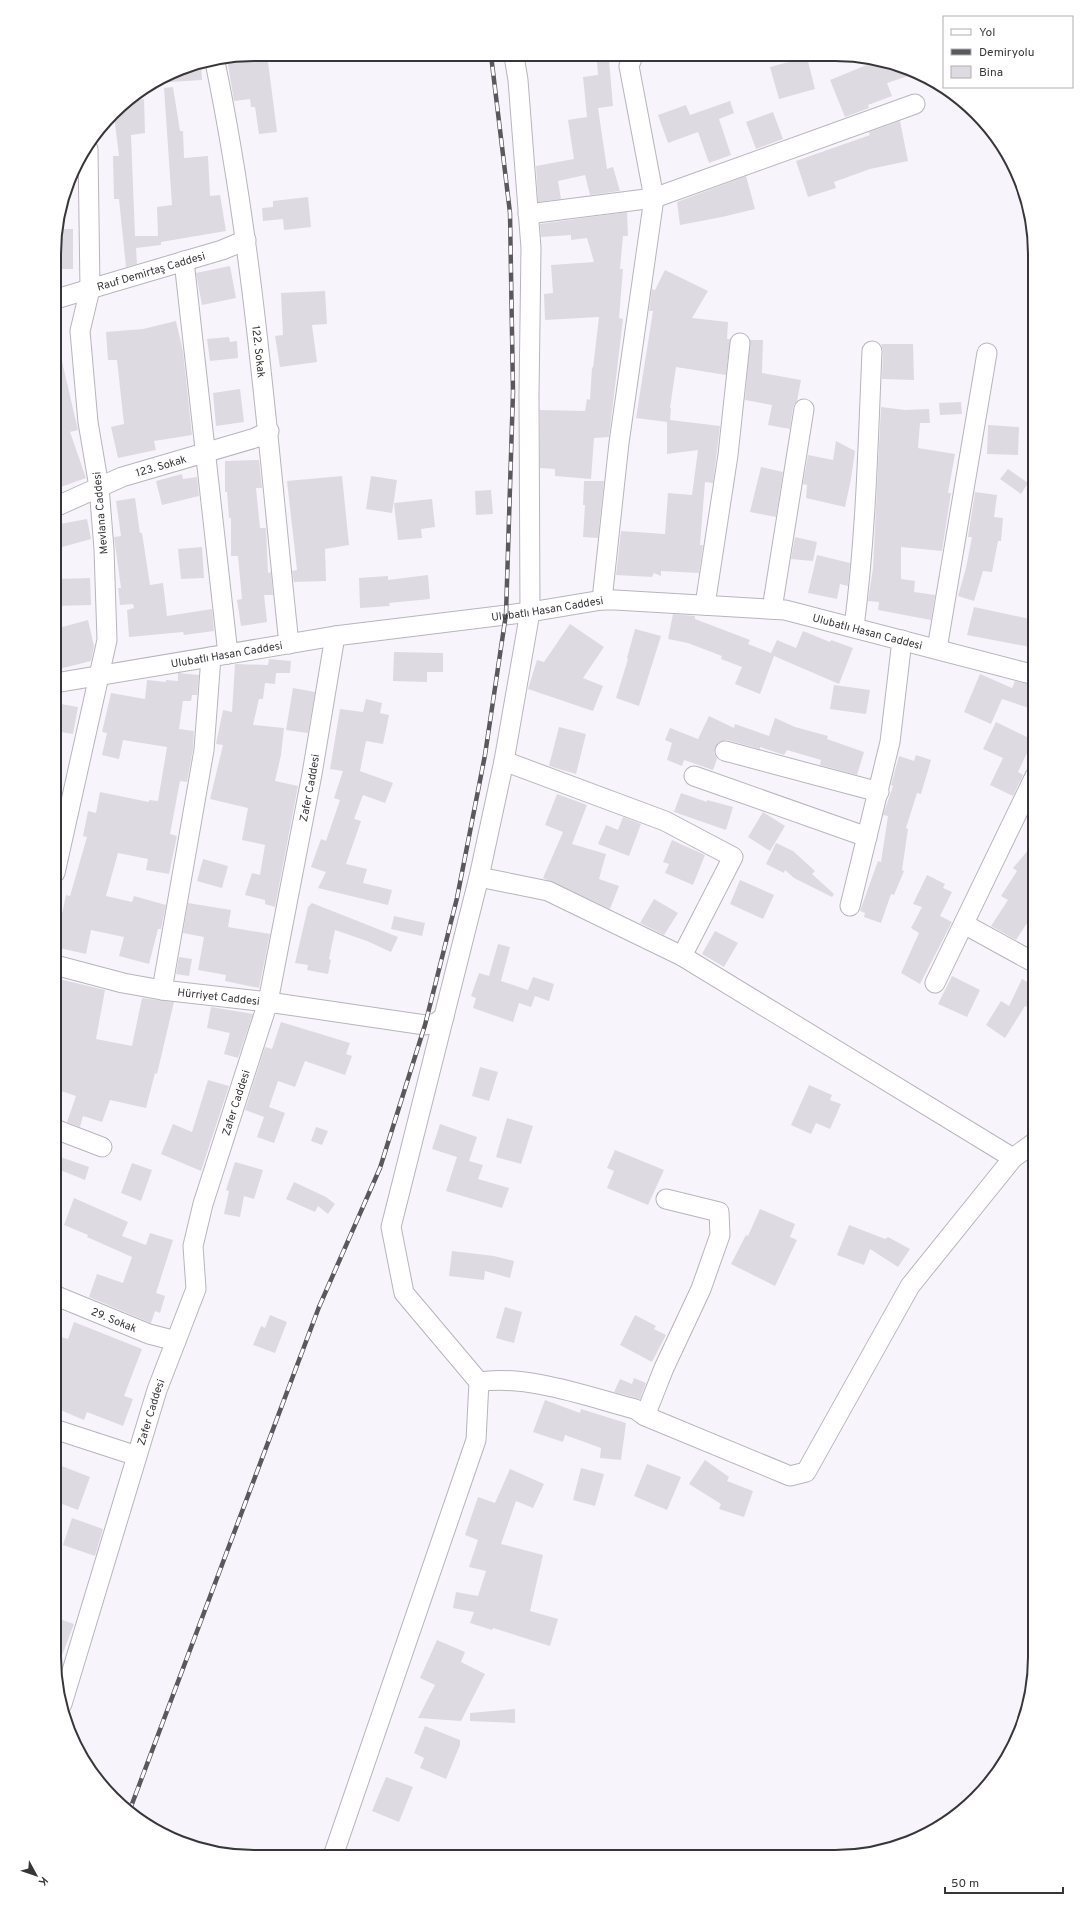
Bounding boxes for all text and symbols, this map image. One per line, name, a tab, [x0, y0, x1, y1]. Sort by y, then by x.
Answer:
legend	[943, 16, 1073, 88]
text: Yol	[979, 25, 995, 41]
text: Demiryolu	[979, 45, 1035, 61]
text: Bina	[979, 65, 1003, 81]
street label: Rauf Demirtaş Caddesi	[95, 249, 207, 295]
street label: 122. Sokak	[248, 325, 268, 379]
street label: 123. Sokak	[134, 452, 188, 481]
street label: Mevlana Caddesi	[90, 471, 112, 555]
street label: Ulubatlı Hasan Caddesi	[491, 594, 604, 625]
street label: Ulubatlı Hasan Caddesi	[811, 611, 924, 653]
street label: Ulubatlı Hasan Caddesi	[170, 639, 284, 671]
street label: Zafer Caddesi	[297, 753, 323, 823]
street label: Hürriyet Caddesi	[177, 986, 260, 1009]
street label: Zafer Caddesi	[219, 1068, 254, 1138]
street label: 29. Sokak	[89, 1305, 139, 1336]
street label: Zafer Caddesi	[135, 1377, 168, 1447]
north arrow	[16, 1855, 56, 1895]
scale bar	[945, 1869, 1063, 1895]
text: K	[35, 1873, 51, 1888]
text: 50 m	[951, 1876, 979, 1892]

